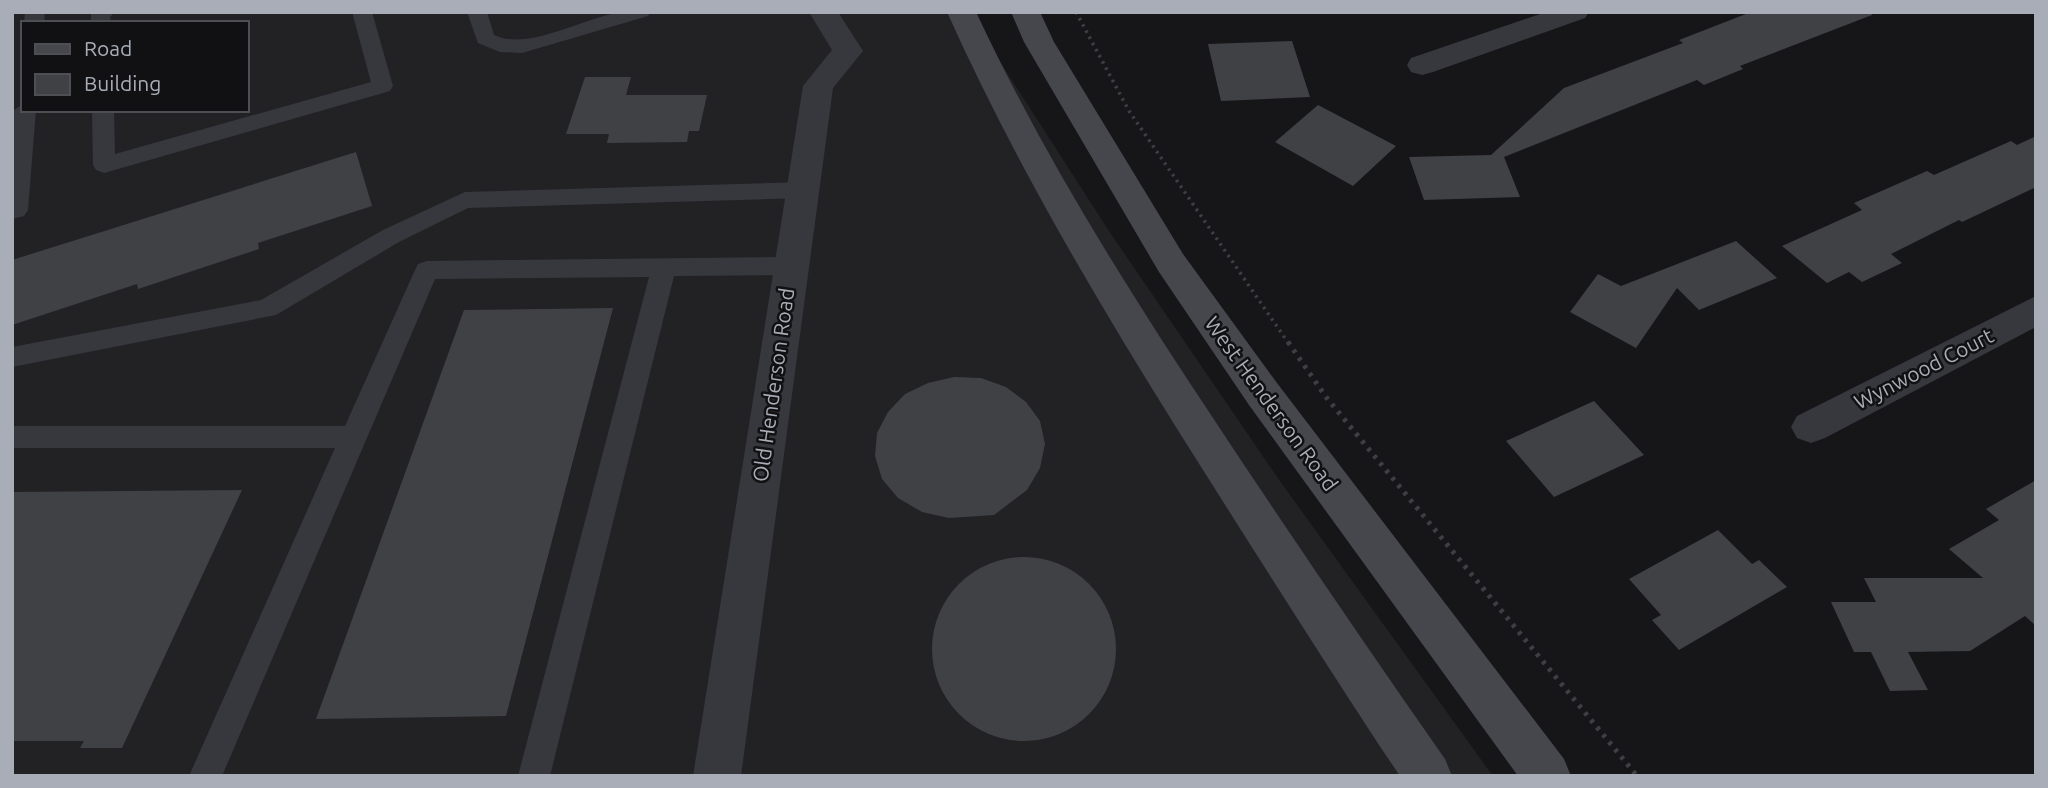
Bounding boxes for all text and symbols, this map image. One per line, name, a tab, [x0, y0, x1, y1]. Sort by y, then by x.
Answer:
legend	[21, 21, 248, 112]
text: Road	[84, 36, 132, 60]
text: Building	[84, 71, 161, 95]
street label: Old Henderson Road	[748, 286, 799, 483]
street label: West Henderson Road	[1201, 312, 1343, 495]
street label: Wynwood Court	[1850, 323, 1997, 413]

